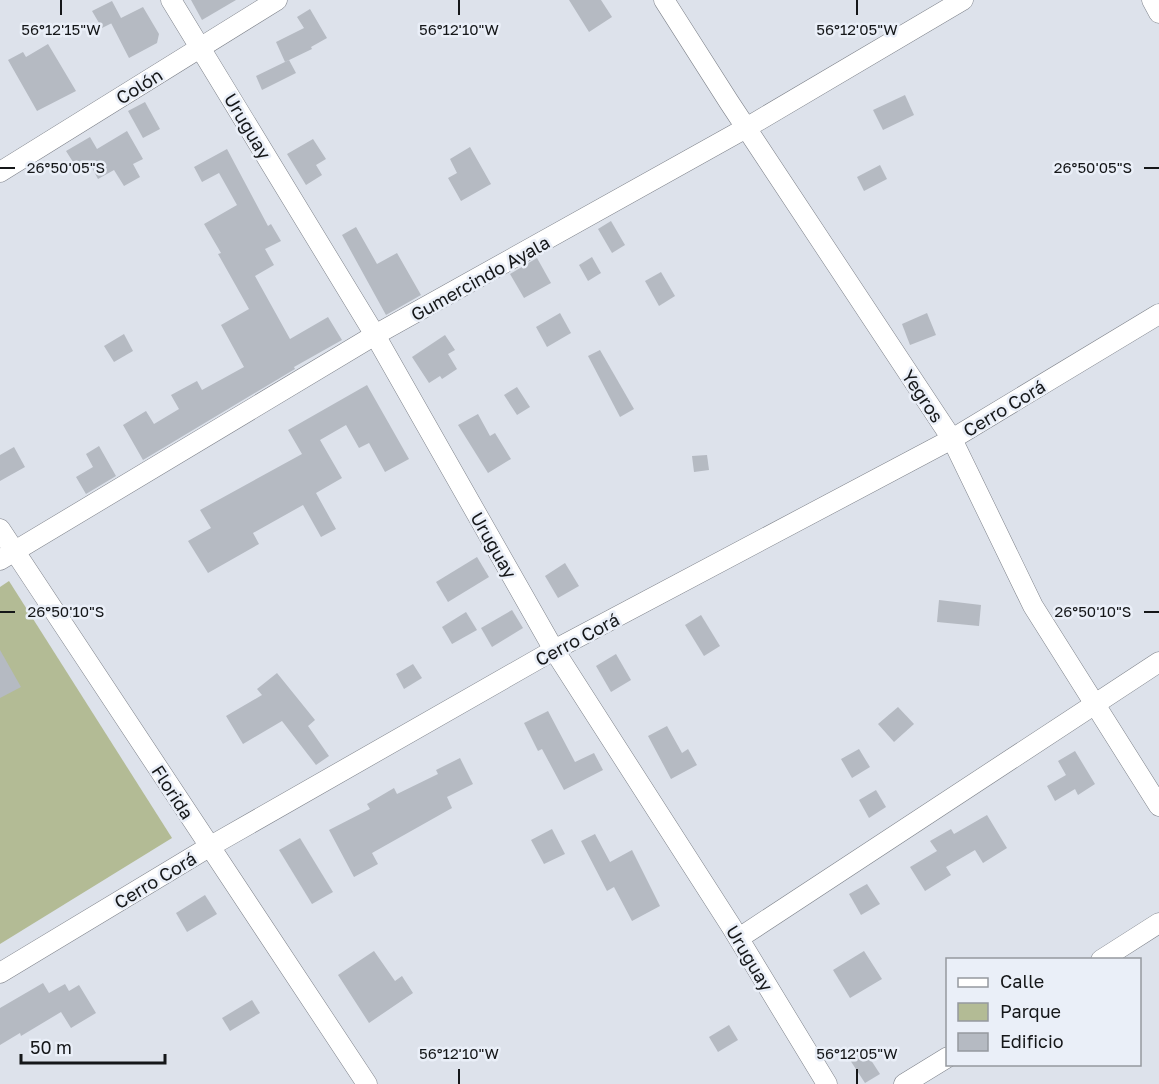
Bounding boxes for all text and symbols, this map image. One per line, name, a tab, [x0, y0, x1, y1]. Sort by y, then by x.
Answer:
text: 56°12'15"W	[21, 20, 101, 38]
text: 56°12'10"W	[419, 20, 499, 38]
text: 56°12'05"W	[816, 20, 898, 38]
street label: Colón	[112, 63, 166, 109]
street label: Uruguay	[220, 89, 276, 163]
text: 26°50'05"S	[27, 158, 105, 176]
text: 26°50'05"S	[1054, 158, 1132, 176]
street label: Gumercindo Ayala	[407, 231, 553, 325]
street label: Yegros	[897, 365, 949, 427]
street label: Cerro Corá	[959, 375, 1049, 441]
street label: Uruguay	[466, 508, 522, 582]
text: 26°50'10"S	[28, 602, 104, 620]
text: 26°50'10"S	[1055, 602, 1131, 620]
street label: Cerro Corá	[531, 608, 623, 670]
street label: Florida	[147, 761, 199, 823]
street label: Cerro Corá	[110, 847, 200, 913]
street label: Uruguay	[722, 921, 778, 995]
legend	[946, 958, 1141, 1066]
text: Calle	[1000, 970, 1044, 992]
text: Parque	[1000, 1000, 1061, 1022]
scale bar	[21, 1027, 165, 1065]
text: Edificio	[1000, 1030, 1064, 1052]
text: 50 m	[30, 1036, 72, 1058]
text: 56°12'10"W	[419, 1044, 499, 1062]
text: 56°12'05"W	[816, 1044, 898, 1062]

